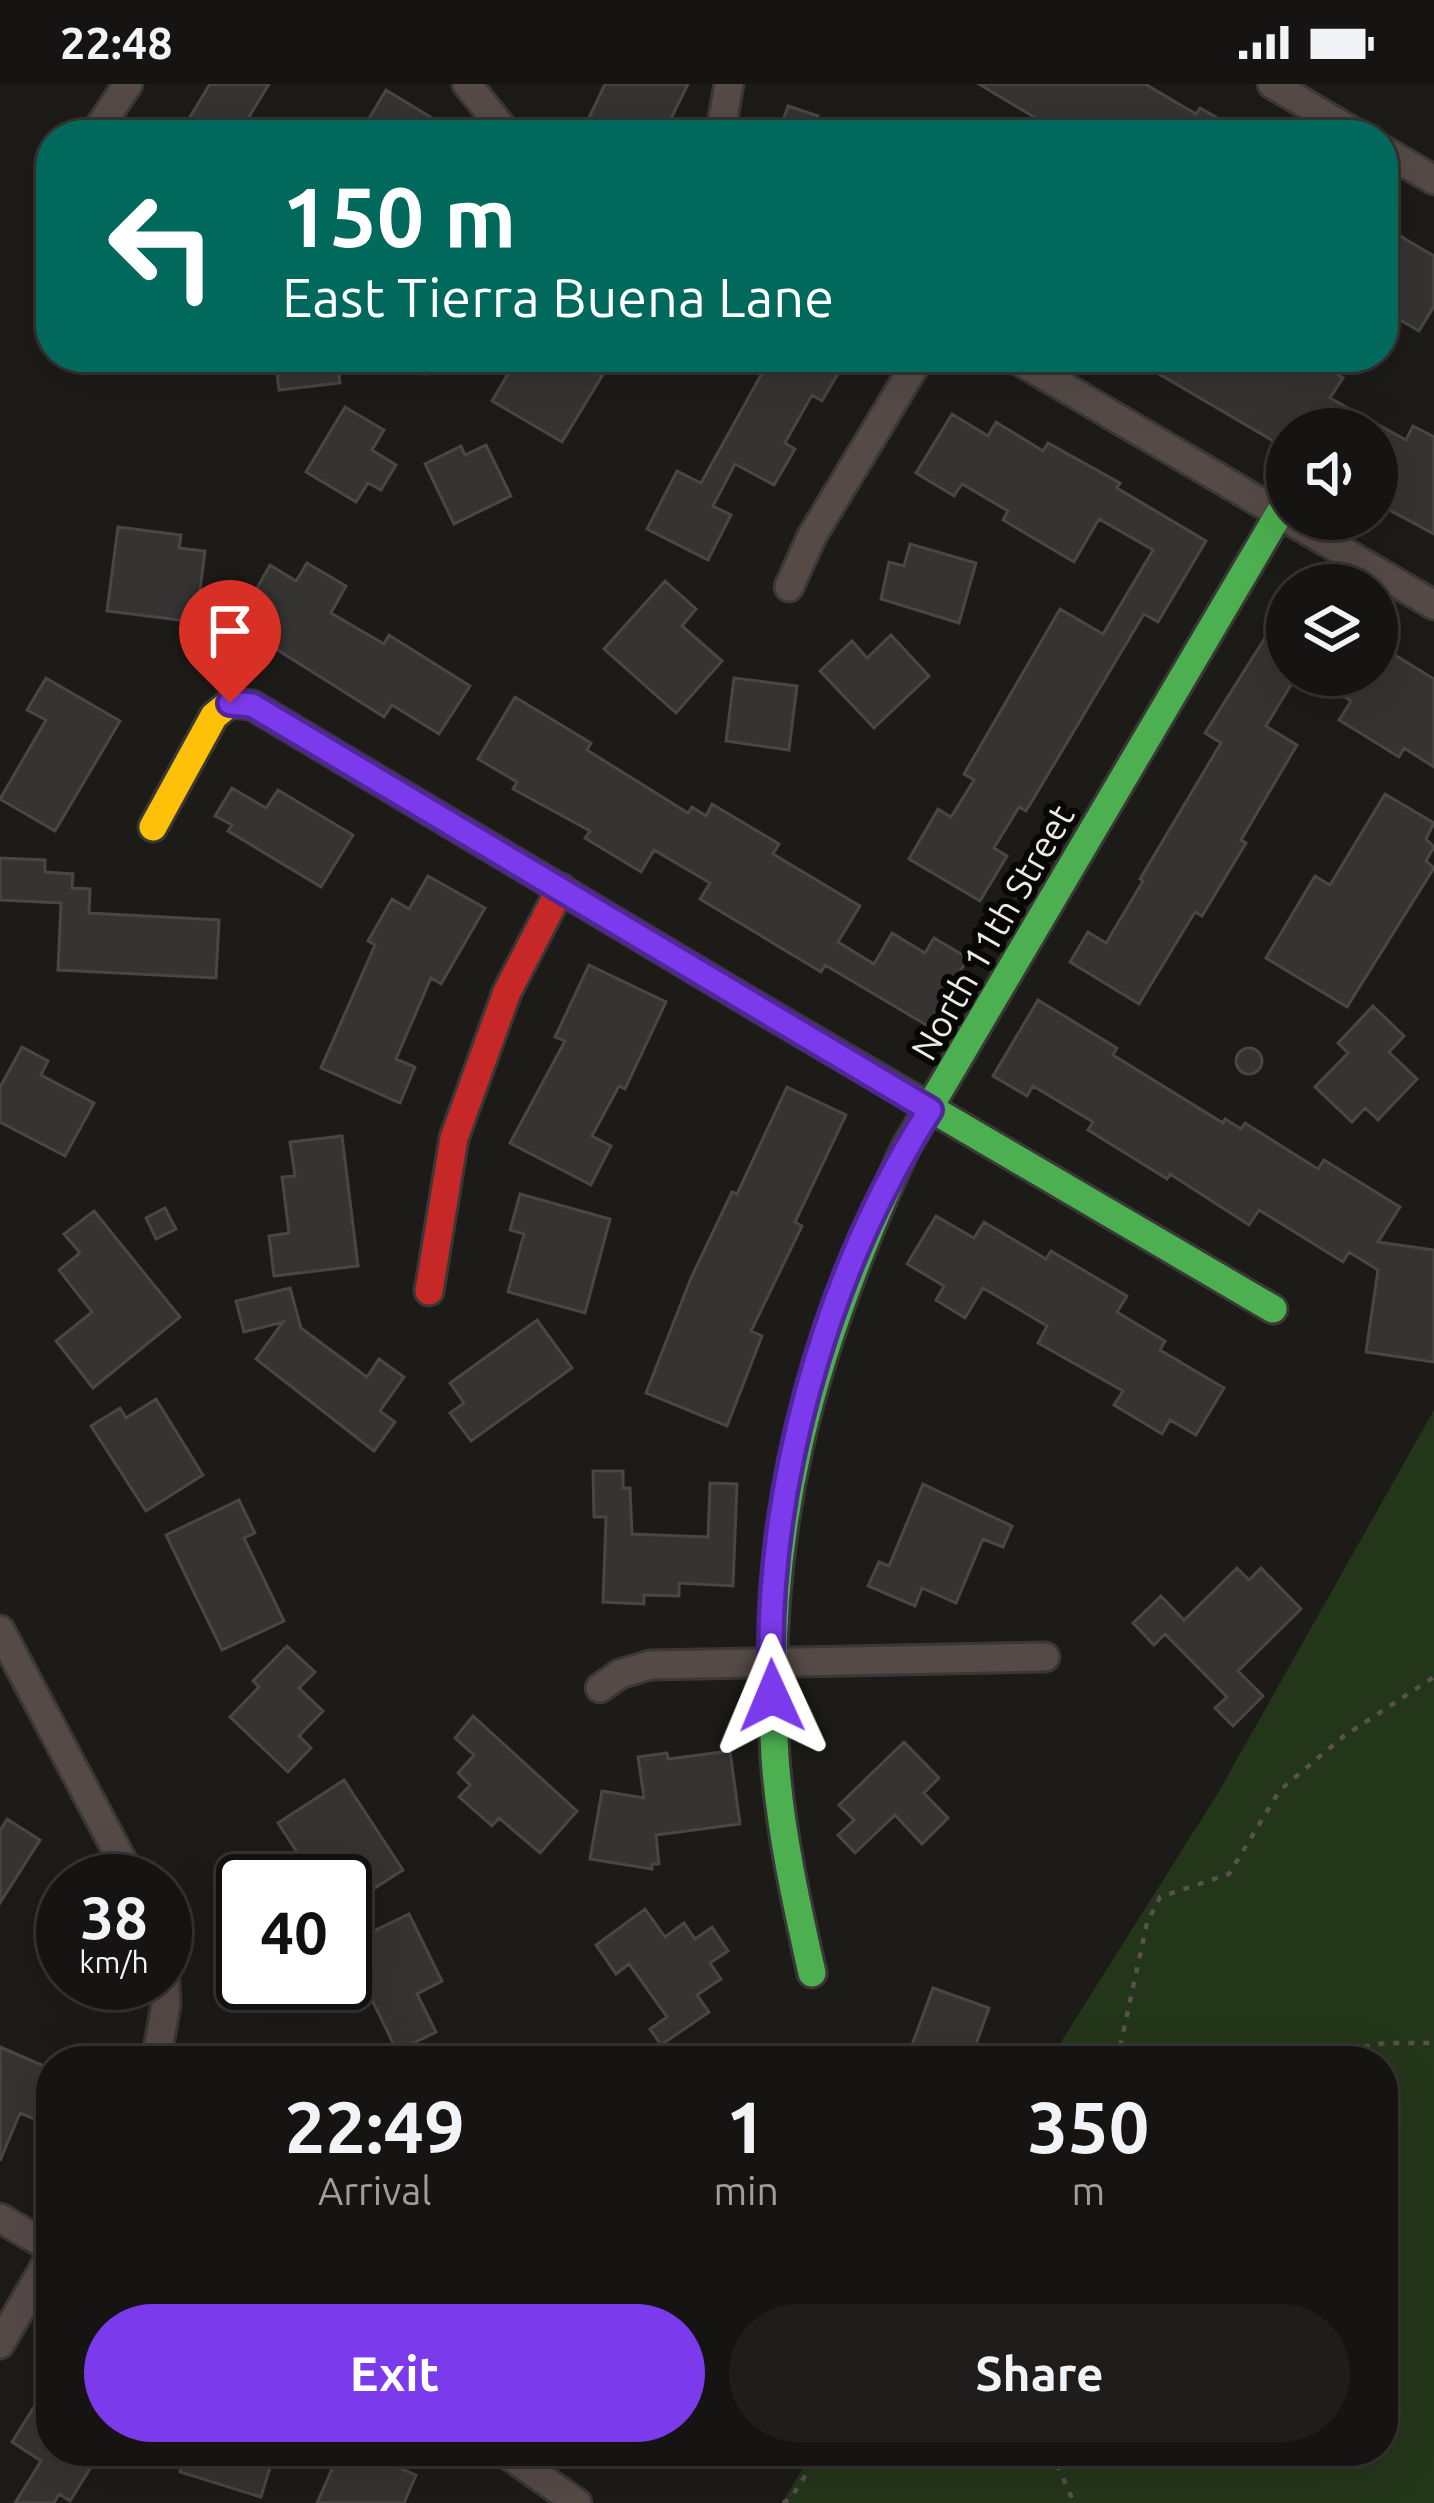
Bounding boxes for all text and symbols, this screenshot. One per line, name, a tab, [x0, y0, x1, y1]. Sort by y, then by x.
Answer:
text: 22:48	[60, 17, 173, 68]
icon: left	[84, 168, 240, 324]
text: 150 m	[282, 169, 516, 263]
text: East Tierra Buena Lane	[282, 267, 834, 327]
map controls	[1266, 408, 1398, 696]
button: sound	[1266, 408, 1398, 540]
button: layers	[1266, 564, 1398, 696]
pin	[179, 580, 281, 703]
icon: arrive	[197, 598, 263, 664]
street label: North 11th Street	[902, 797, 1082, 1067]
position arrow	[709, 1633, 835, 1759]
speed limit sign: 40	[216, 1854, 372, 2010]
text: 38	[80, 1883, 148, 1950]
text: km/h	[79, 1945, 149, 1979]
text: 22:49	[285, 2086, 465, 2167]
text: 1	[726, 2086, 766, 2167]
text: 350	[1027, 2086, 1149, 2167]
text: Arrival	[318, 2169, 432, 2212]
text: min	[713, 2169, 779, 2212]
text: m	[1072, 2169, 1105, 2212]
button: Exit	[84, 2304, 705, 2442]
button: Share	[729, 2304, 1350, 2442]

